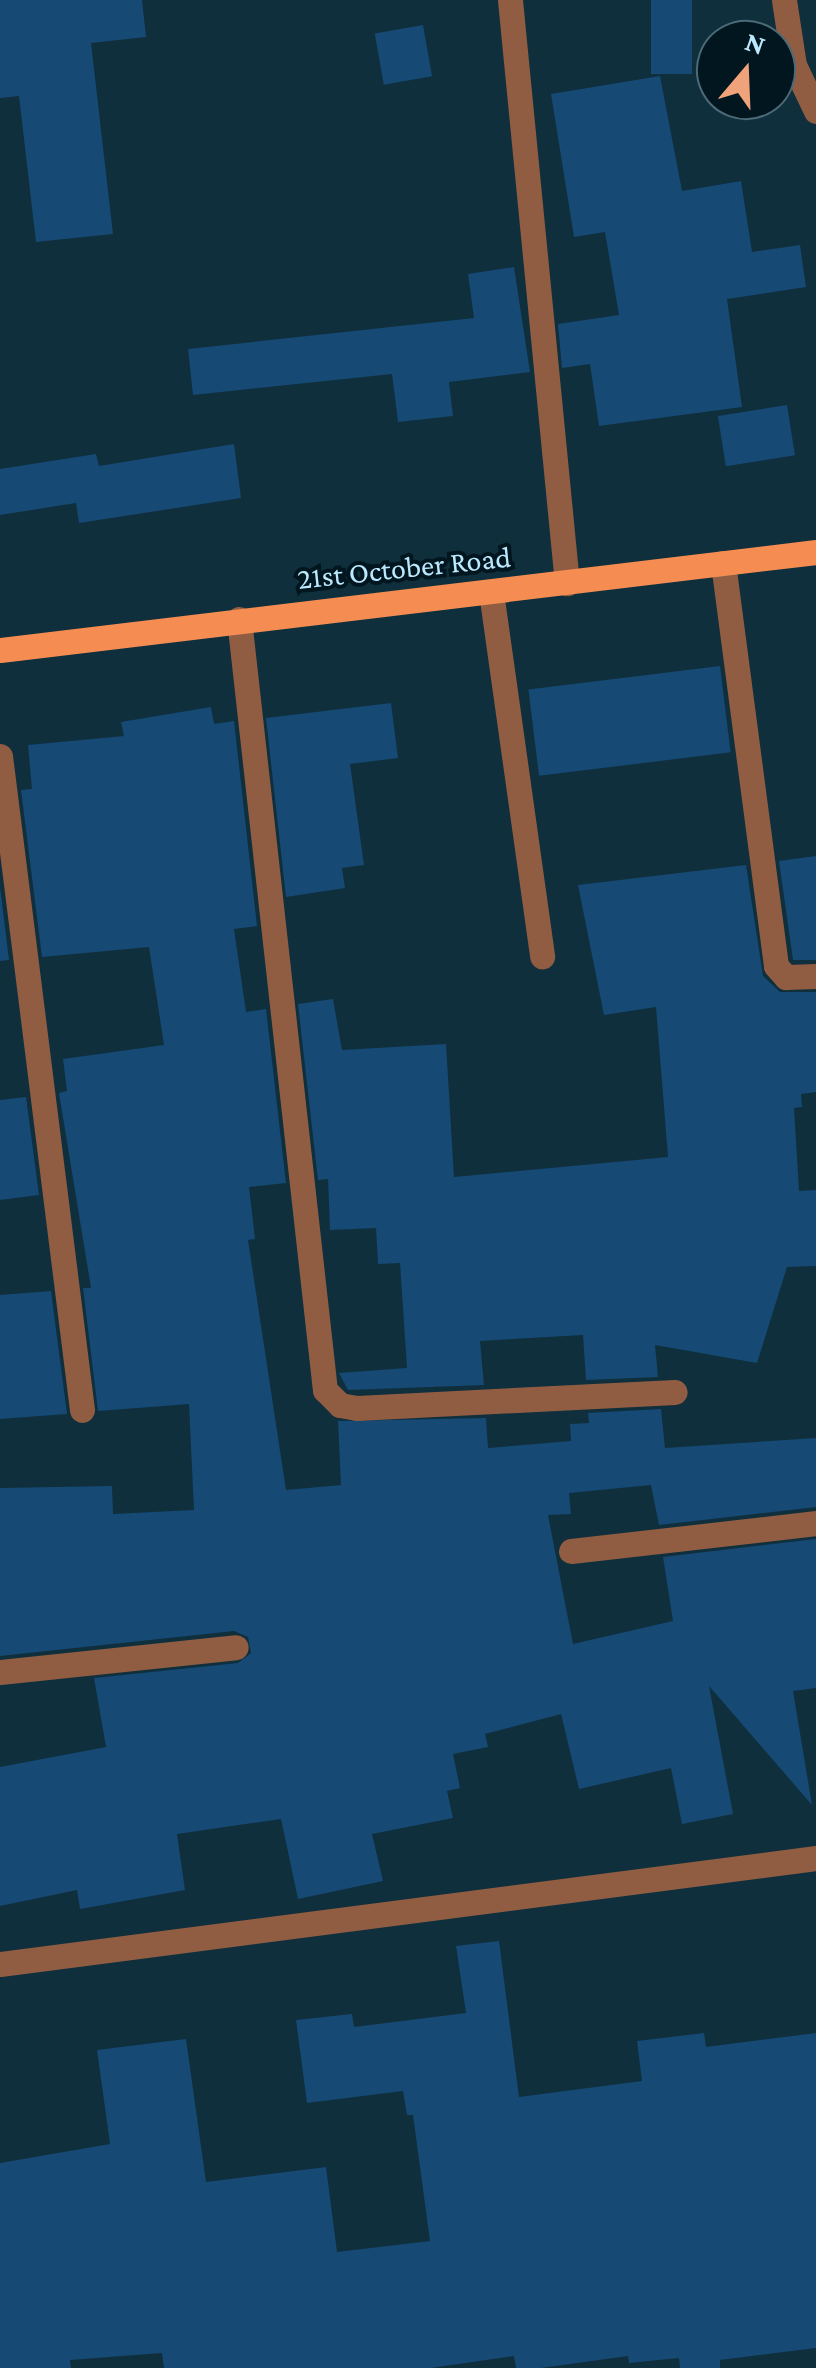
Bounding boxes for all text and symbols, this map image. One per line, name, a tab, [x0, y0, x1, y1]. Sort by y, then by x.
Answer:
north arrow	[696, 20, 796, 120]
text: N	[741, 25, 769, 61]
street label: 21st October Road	[295, 539, 513, 597]

